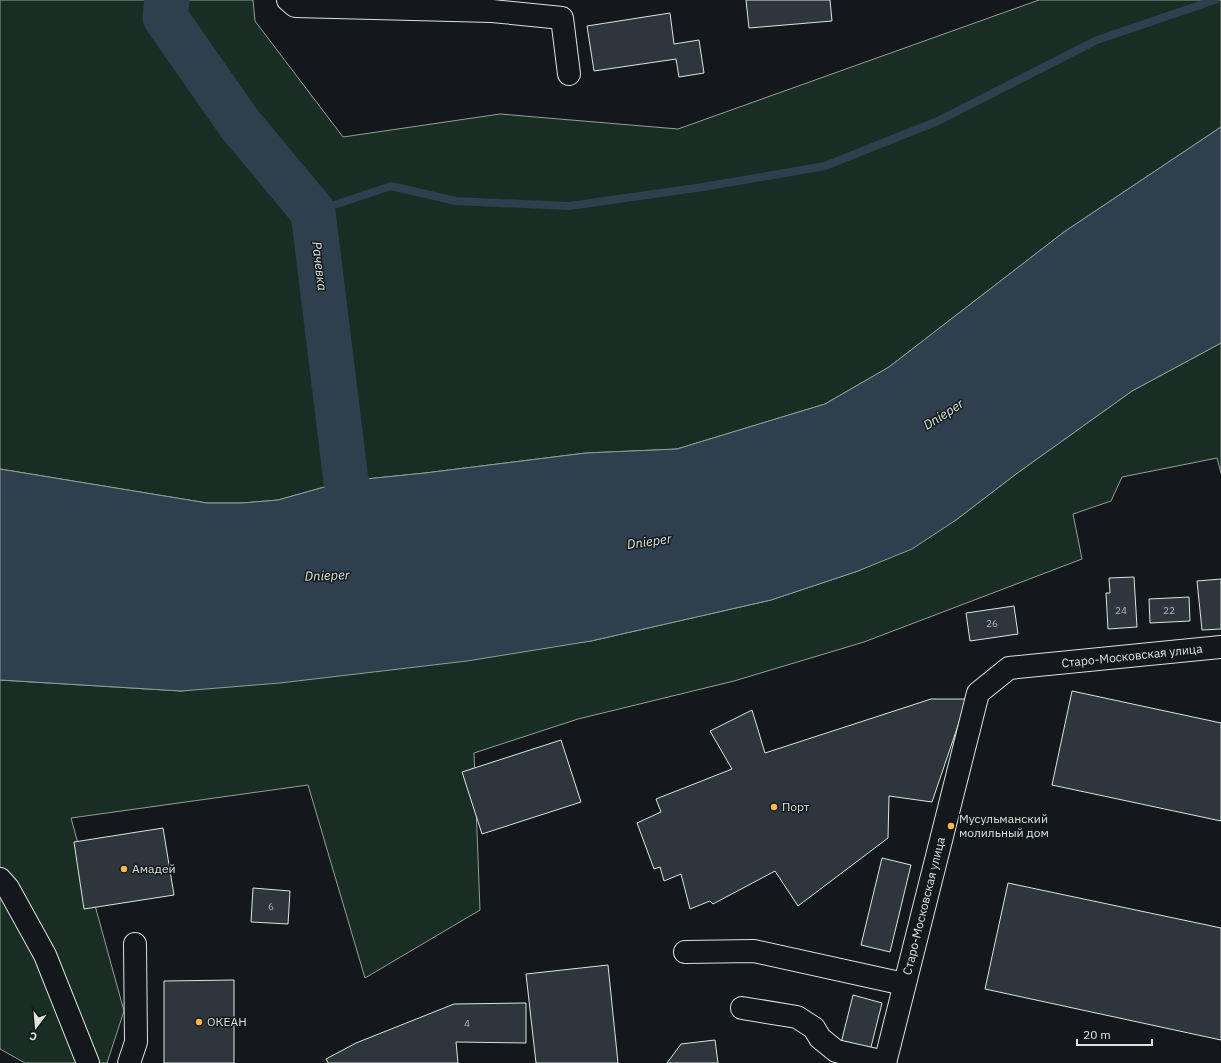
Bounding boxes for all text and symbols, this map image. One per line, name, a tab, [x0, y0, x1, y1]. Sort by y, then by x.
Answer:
water label: Рачевка	[308, 240, 331, 292]
water label: Dnieper	[920, 394, 968, 434]
water label: Dnieper	[626, 530, 674, 553]
water label: Dnieper	[304, 566, 351, 585]
house number: 24	[1115, 604, 1127, 617]
house number: 22	[1163, 604, 1175, 617]
house number: 26	[986, 617, 998, 630]
street label: Старо-Московская улица	[1061, 641, 1204, 670]
place label: Порт	[782, 799, 810, 814]
marker: Порт	[769, 802, 779, 812]
place label: Мусульманский молильный дом	[959, 811, 1049, 840]
marker: Мусульманский молильный дом	[946, 821, 956, 831]
street label: Старо-Московская улица	[899, 835, 948, 976]
place label: Амадей	[132, 861, 176, 876]
marker: Амадей	[119, 864, 129, 874]
house number: 6	[268, 900, 274, 913]
north arrow	[16, 1007, 56, 1047]
place label: ОКЕАН	[207, 1014, 247, 1029]
marker: ОКЕАН	[194, 1017, 204, 1027]
house number: 4	[464, 1017, 470, 1030]
scale bar	[1077, 1021, 1152, 1047]
text: 20 m	[1083, 1027, 1111, 1042]
text: С	[28, 1029, 39, 1044]

